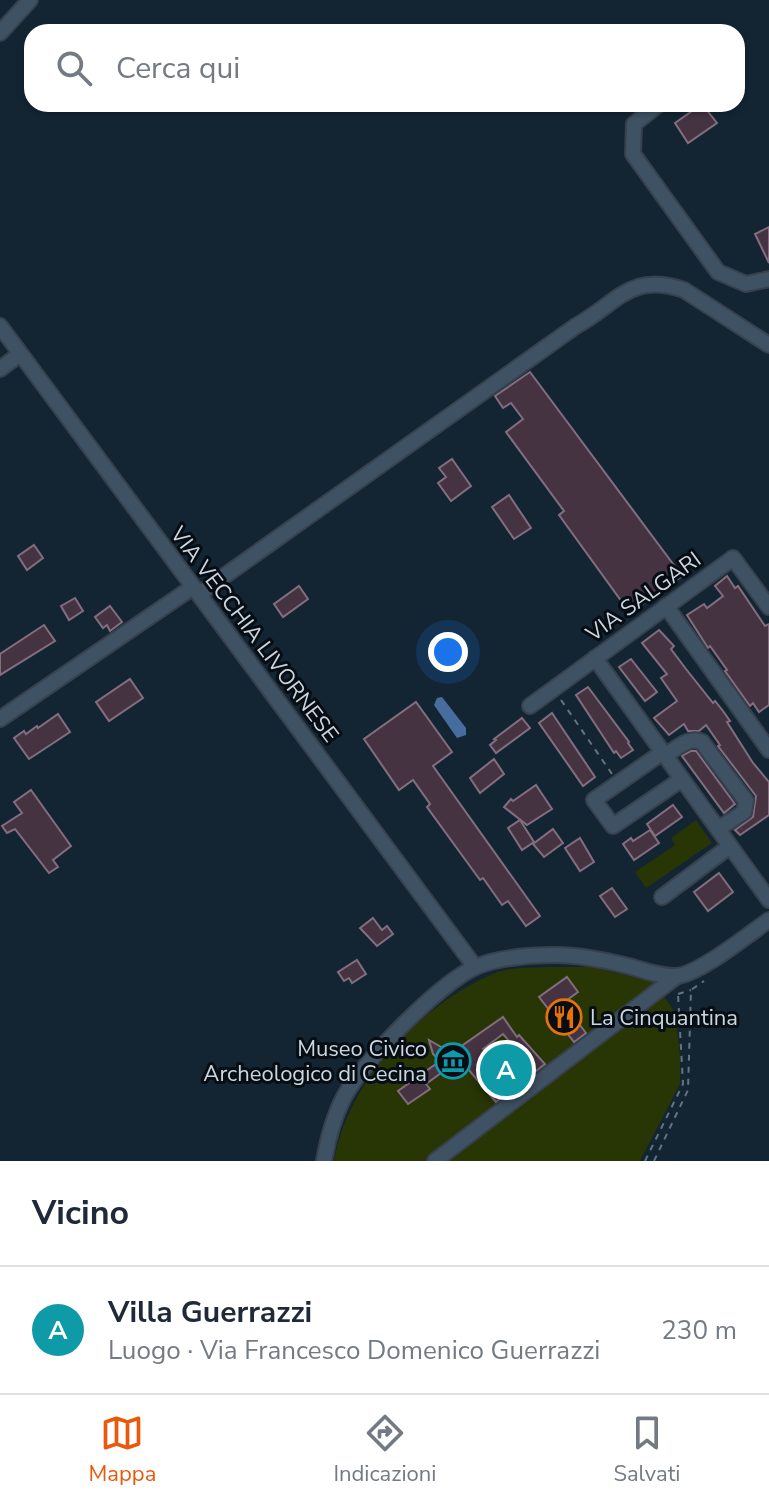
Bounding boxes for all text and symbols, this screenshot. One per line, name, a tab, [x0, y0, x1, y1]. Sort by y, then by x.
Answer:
search box	[24, 24, 745, 112]
icon: search	[52, 46, 96, 90]
text: Cerca qui	[116, 48, 240, 89]
street label: VIA VECCHIA LIVORNESE	[163, 520, 345, 749]
street label: VIA SALGARI	[579, 545, 707, 649]
your location	[428, 632, 468, 672]
restaurant icon: La Cinquantina	[545, 998, 583, 1036]
place label: La Cinquantina	[590, 1003, 738, 1033]
place label: Museo Civico Archeologico di Cecina	[203, 1034, 427, 1089]
pin: A	[480, 1040, 532, 1100]
museum icon: Museo Civico Archeologico di Cecina	[434, 1042, 472, 1080]
text: Vicino	[32, 1190, 129, 1236]
text: Villa Guerrazzi	[108, 1292, 312, 1333]
text: A	[48, 1313, 68, 1348]
text: 230 m	[661, 1313, 737, 1348]
text: Luogo · Via Francesco Domenico Guerrazzi	[108, 1333, 600, 1368]
tab: Mappa	[89, 1411, 156, 1489]
tab: Indicazioni	[333, 1411, 436, 1489]
tab: Salvati	[613, 1411, 680, 1489]

